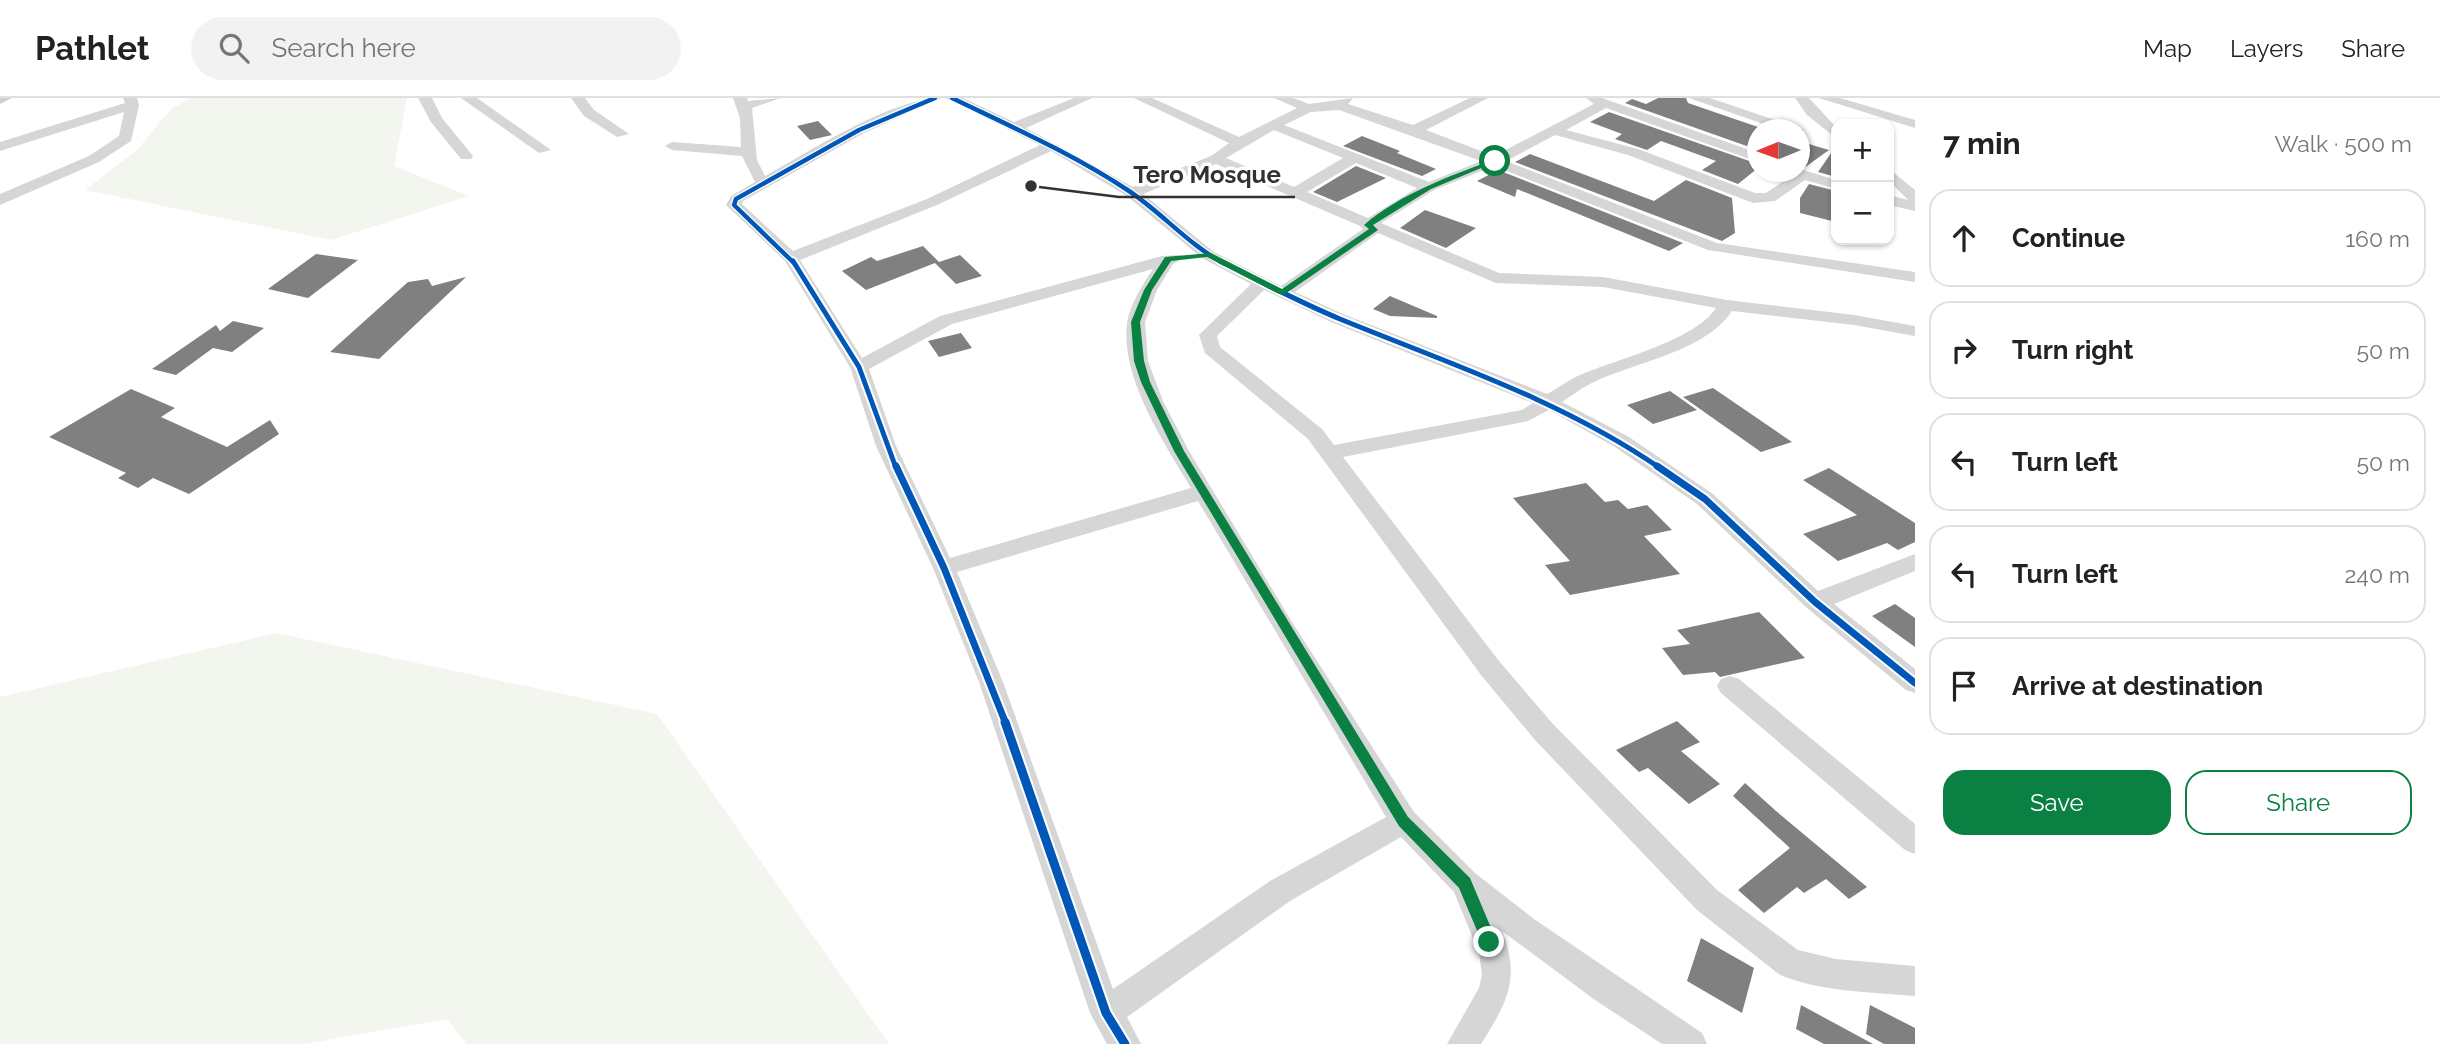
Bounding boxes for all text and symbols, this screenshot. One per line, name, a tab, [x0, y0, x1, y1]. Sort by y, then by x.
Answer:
search box	[191, 17, 681, 80]
text: Pathlet	[35, 29, 149, 68]
icon: search	[215, 29, 253, 67]
text: Search here	[271, 33, 416, 63]
text: Map	[2143, 34, 2192, 63]
text: Layers	[2230, 34, 2303, 63]
text: Share	[2341, 34, 2405, 63]
north arrow	[1747, 119, 1810, 182]
map controls	[1831, 119, 1894, 245]
button: +	[1831, 119, 1894, 182]
text: 7 min	[1943, 126, 2021, 161]
text: Walk · 500 m	[2274, 130, 2412, 157]
route start	[1479, 145, 1510, 176]
callout: Tero Mosque	[1119, 152, 1295, 197]
text: Tero Mosque	[1133, 160, 1281, 189]
button: −	[1831, 182, 1894, 245]
icon: ahead	[1945, 219, 1983, 257]
text: Continue	[2012, 223, 2125, 253]
text: 160 m	[2345, 225, 2410, 252]
icon: right	[1945, 331, 1983, 369]
text: Turn right	[2012, 335, 2133, 365]
text: 50 m	[2356, 337, 2410, 364]
icon: left	[1945, 443, 1983, 481]
text: Turn left	[2012, 447, 2118, 477]
text: 50 m	[2356, 449, 2410, 476]
icon: left	[1945, 555, 1983, 593]
text: Turn left	[2012, 559, 2118, 589]
text: 240 m	[2344, 561, 2410, 588]
icon: arrive	[1945, 667, 1983, 705]
text: Arrive at destination	[2012, 671, 2263, 701]
button: Save	[1943, 770, 2171, 835]
button: Share	[2185, 770, 2412, 835]
route end	[1473, 926, 1504, 957]

